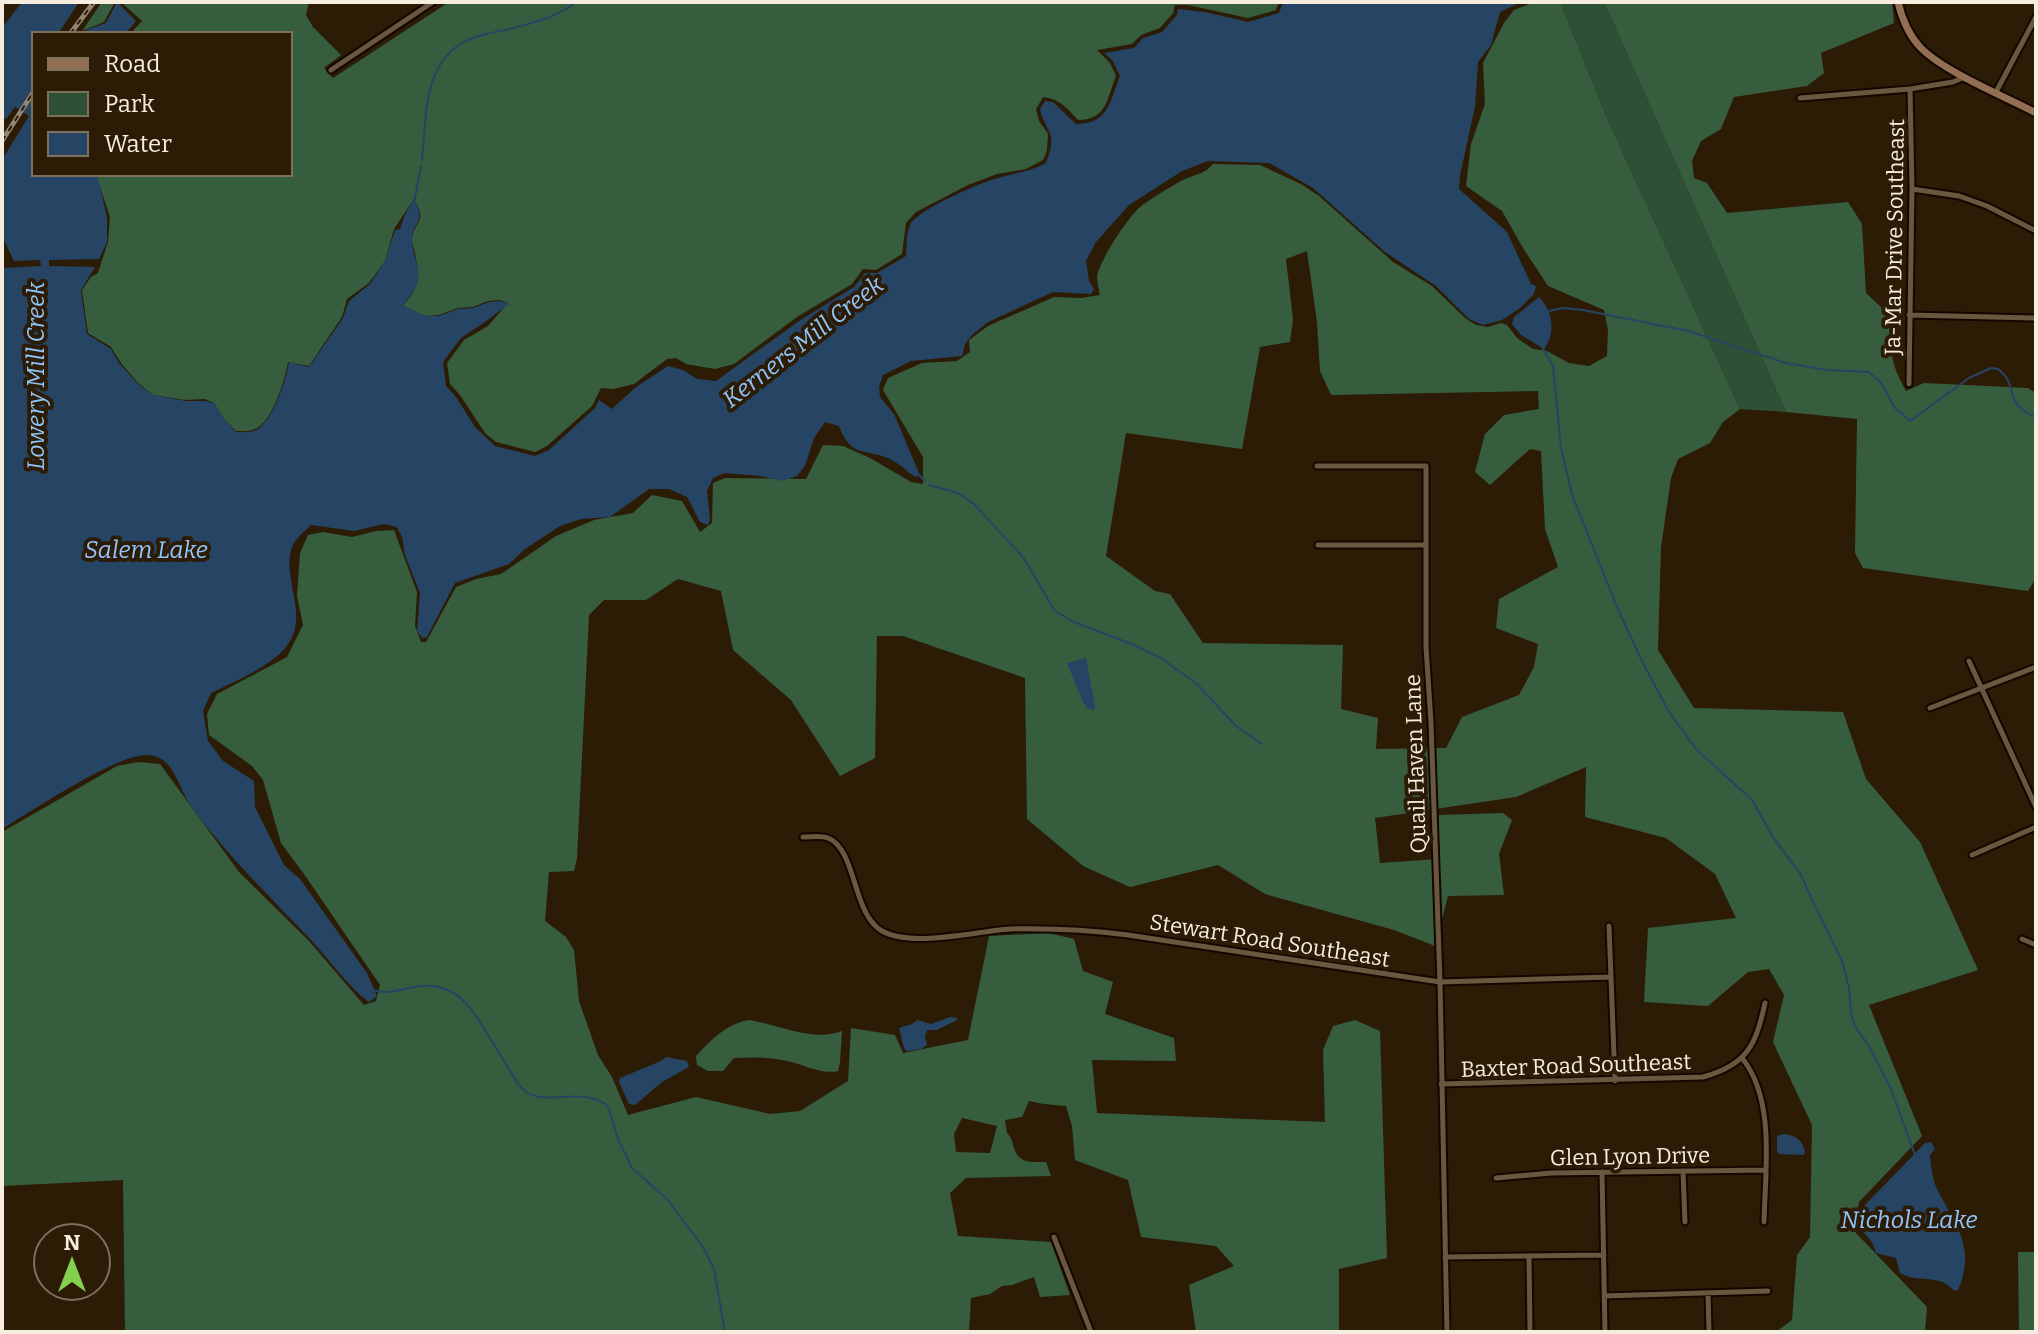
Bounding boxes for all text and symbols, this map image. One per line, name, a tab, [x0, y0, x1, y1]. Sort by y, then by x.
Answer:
legend	[32, 32, 292, 176]
text: Road	[104, 50, 160, 78]
text: Park	[104, 90, 155, 118]
street label: Ja-Mar Drive Southeast	[1879, 119, 1910, 356]
text: Water	[104, 130, 172, 158]
water label: Kerners Mill Creek	[717, 270, 890, 413]
water label: Lowery Mill Creek	[22, 281, 50, 470]
water label: Salem Lake	[84, 536, 208, 564]
street label: Quail Haven Lane	[1399, 674, 1432, 854]
street label: Stewart Road Southeast	[1148, 908, 1392, 973]
street label: Baxter Road Southeast	[1460, 1048, 1692, 1083]
street label: Glen Lyon Drive	[1550, 1142, 1710, 1171]
water label: Nichols Lake	[1840, 1206, 1978, 1234]
north arrow	[32, 1222, 112, 1302]
text: N	[64, 1229, 81, 1256]

